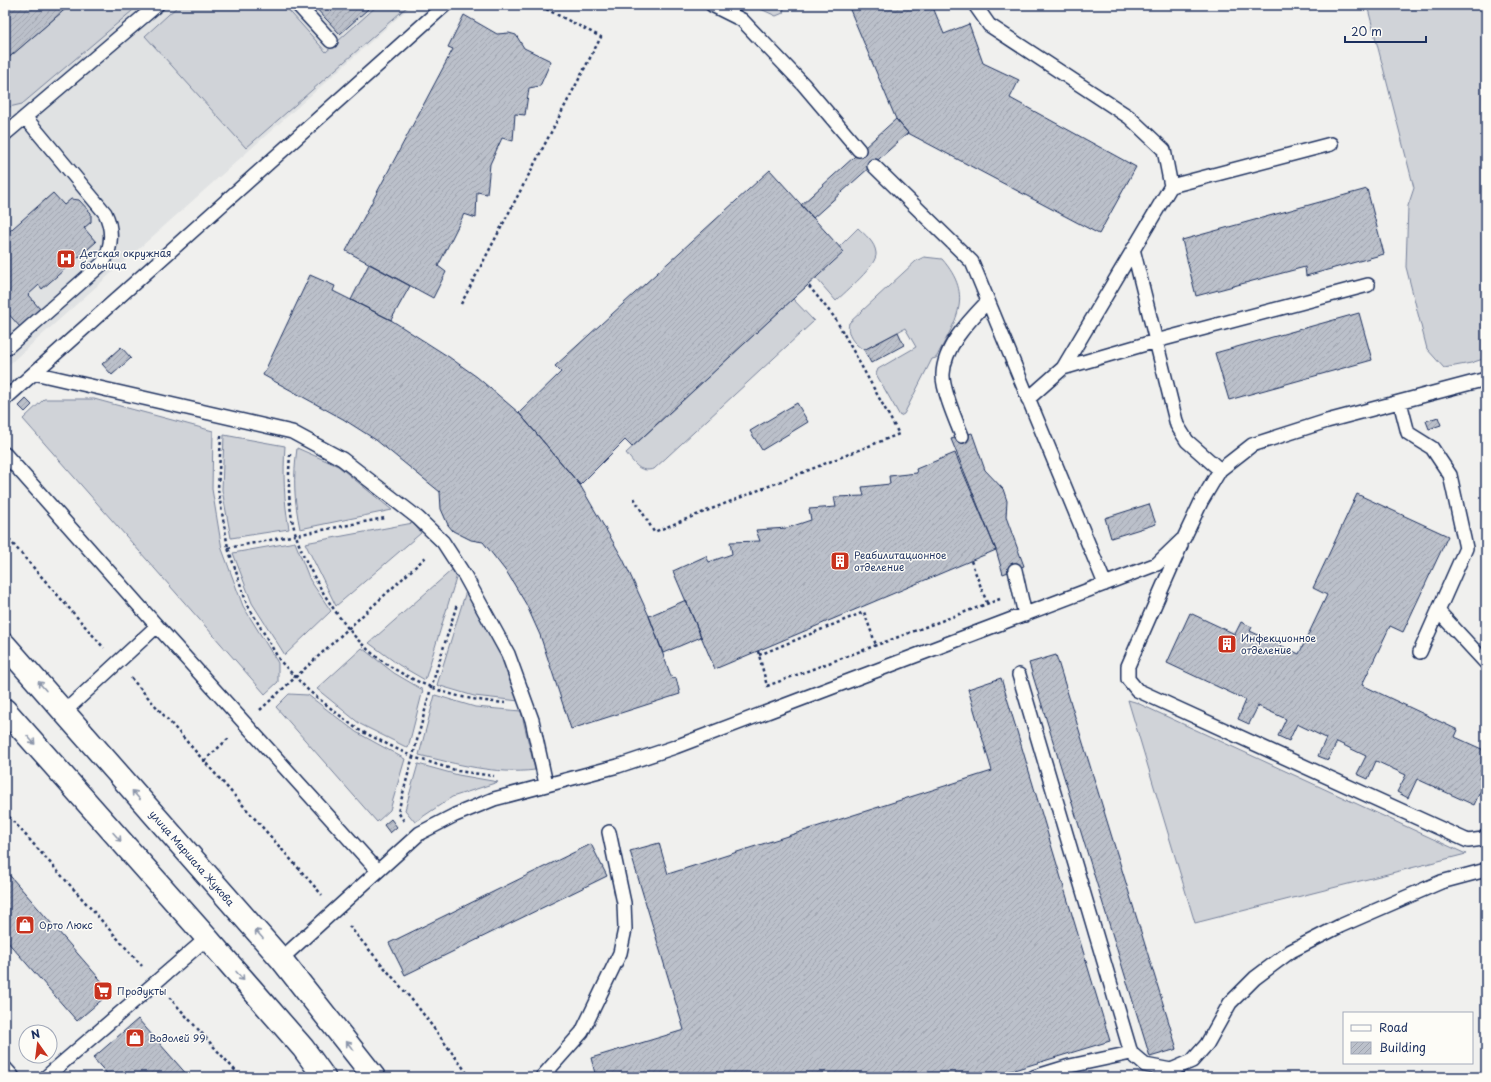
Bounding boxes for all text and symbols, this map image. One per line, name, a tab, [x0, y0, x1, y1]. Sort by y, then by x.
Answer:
scale bar	[1345, 18, 1426, 44]
text: 20 m	[1351, 22, 1382, 40]
place label: Детская окружная больница	[79, 245, 171, 272]
hospital icon: Детская окружная больница	[55, 248, 77, 270]
place label: Реабилитационное отделение	[854, 547, 947, 574]
building icon: Реабилитационное отделение	[829, 550, 851, 572]
place label: Инфекционное отделение	[1241, 630, 1317, 657]
building icon: Инфекционное отделение	[1216, 633, 1238, 655]
one-way arrow	[37, 681, 46, 691]
one-way arrow	[26, 734, 35, 744]
one-way arrow	[132, 789, 141, 800]
street label: улица Маршала Жукова	[146, 806, 239, 910]
one-way arrow	[113, 831, 122, 842]
shop icon: Орто Люкс	[14, 914, 36, 936]
place label: Орто Люкс	[39, 917, 93, 932]
one-way arrow	[255, 930, 264, 940]
one-way arrow	[236, 971, 245, 981]
supermarket icon: Продукты	[92, 980, 114, 1002]
place label: Продукты	[117, 983, 166, 998]
legend	[1343, 1012, 1473, 1064]
text: Road	[1379, 1018, 1408, 1036]
north arrow	[18, 1024, 58, 1064]
text: N	[29, 1024, 42, 1043]
shop icon: Водолей 99	[124, 1027, 146, 1049]
place label: Водолей 99	[149, 1030, 206, 1045]
text: Building	[1379, 1038, 1426, 1056]
one-way arrow	[345, 1041, 354, 1052]

